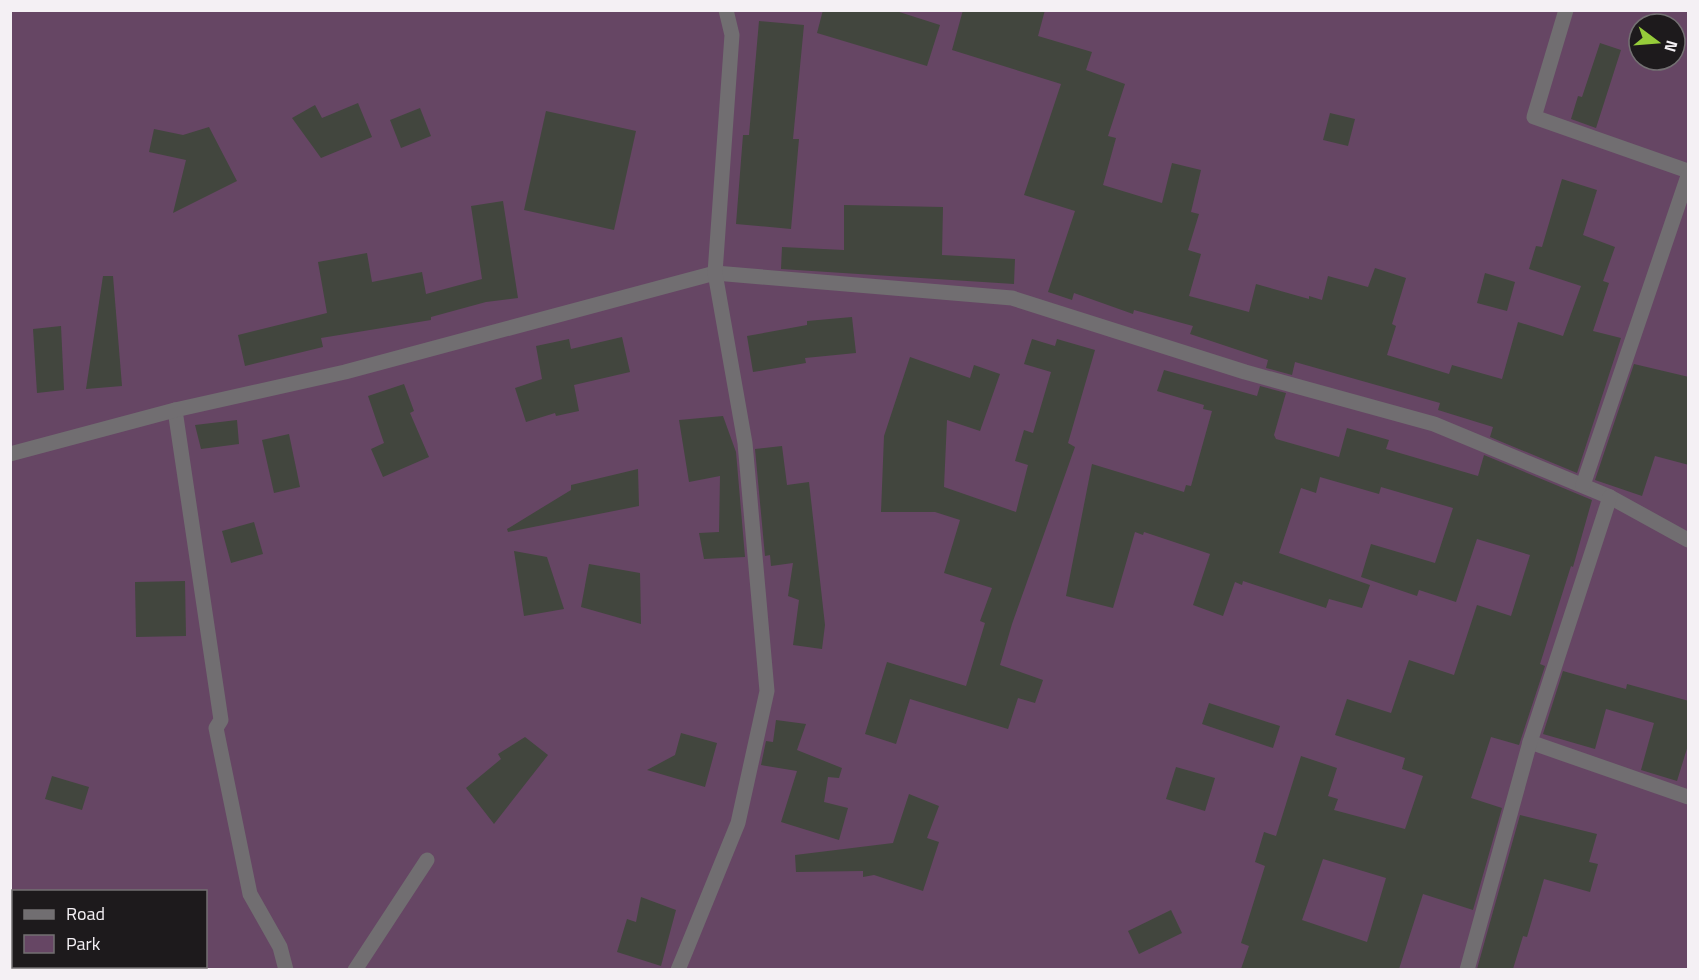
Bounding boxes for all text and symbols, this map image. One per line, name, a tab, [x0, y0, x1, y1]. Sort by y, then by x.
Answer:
north arrow	[1627, 12, 1687, 72]
text: N	[1658, 37, 1684, 55]
legend	[12, 890, 207, 968]
text: Road	[66, 900, 105, 927]
text: Park	[66, 930, 101, 957]

